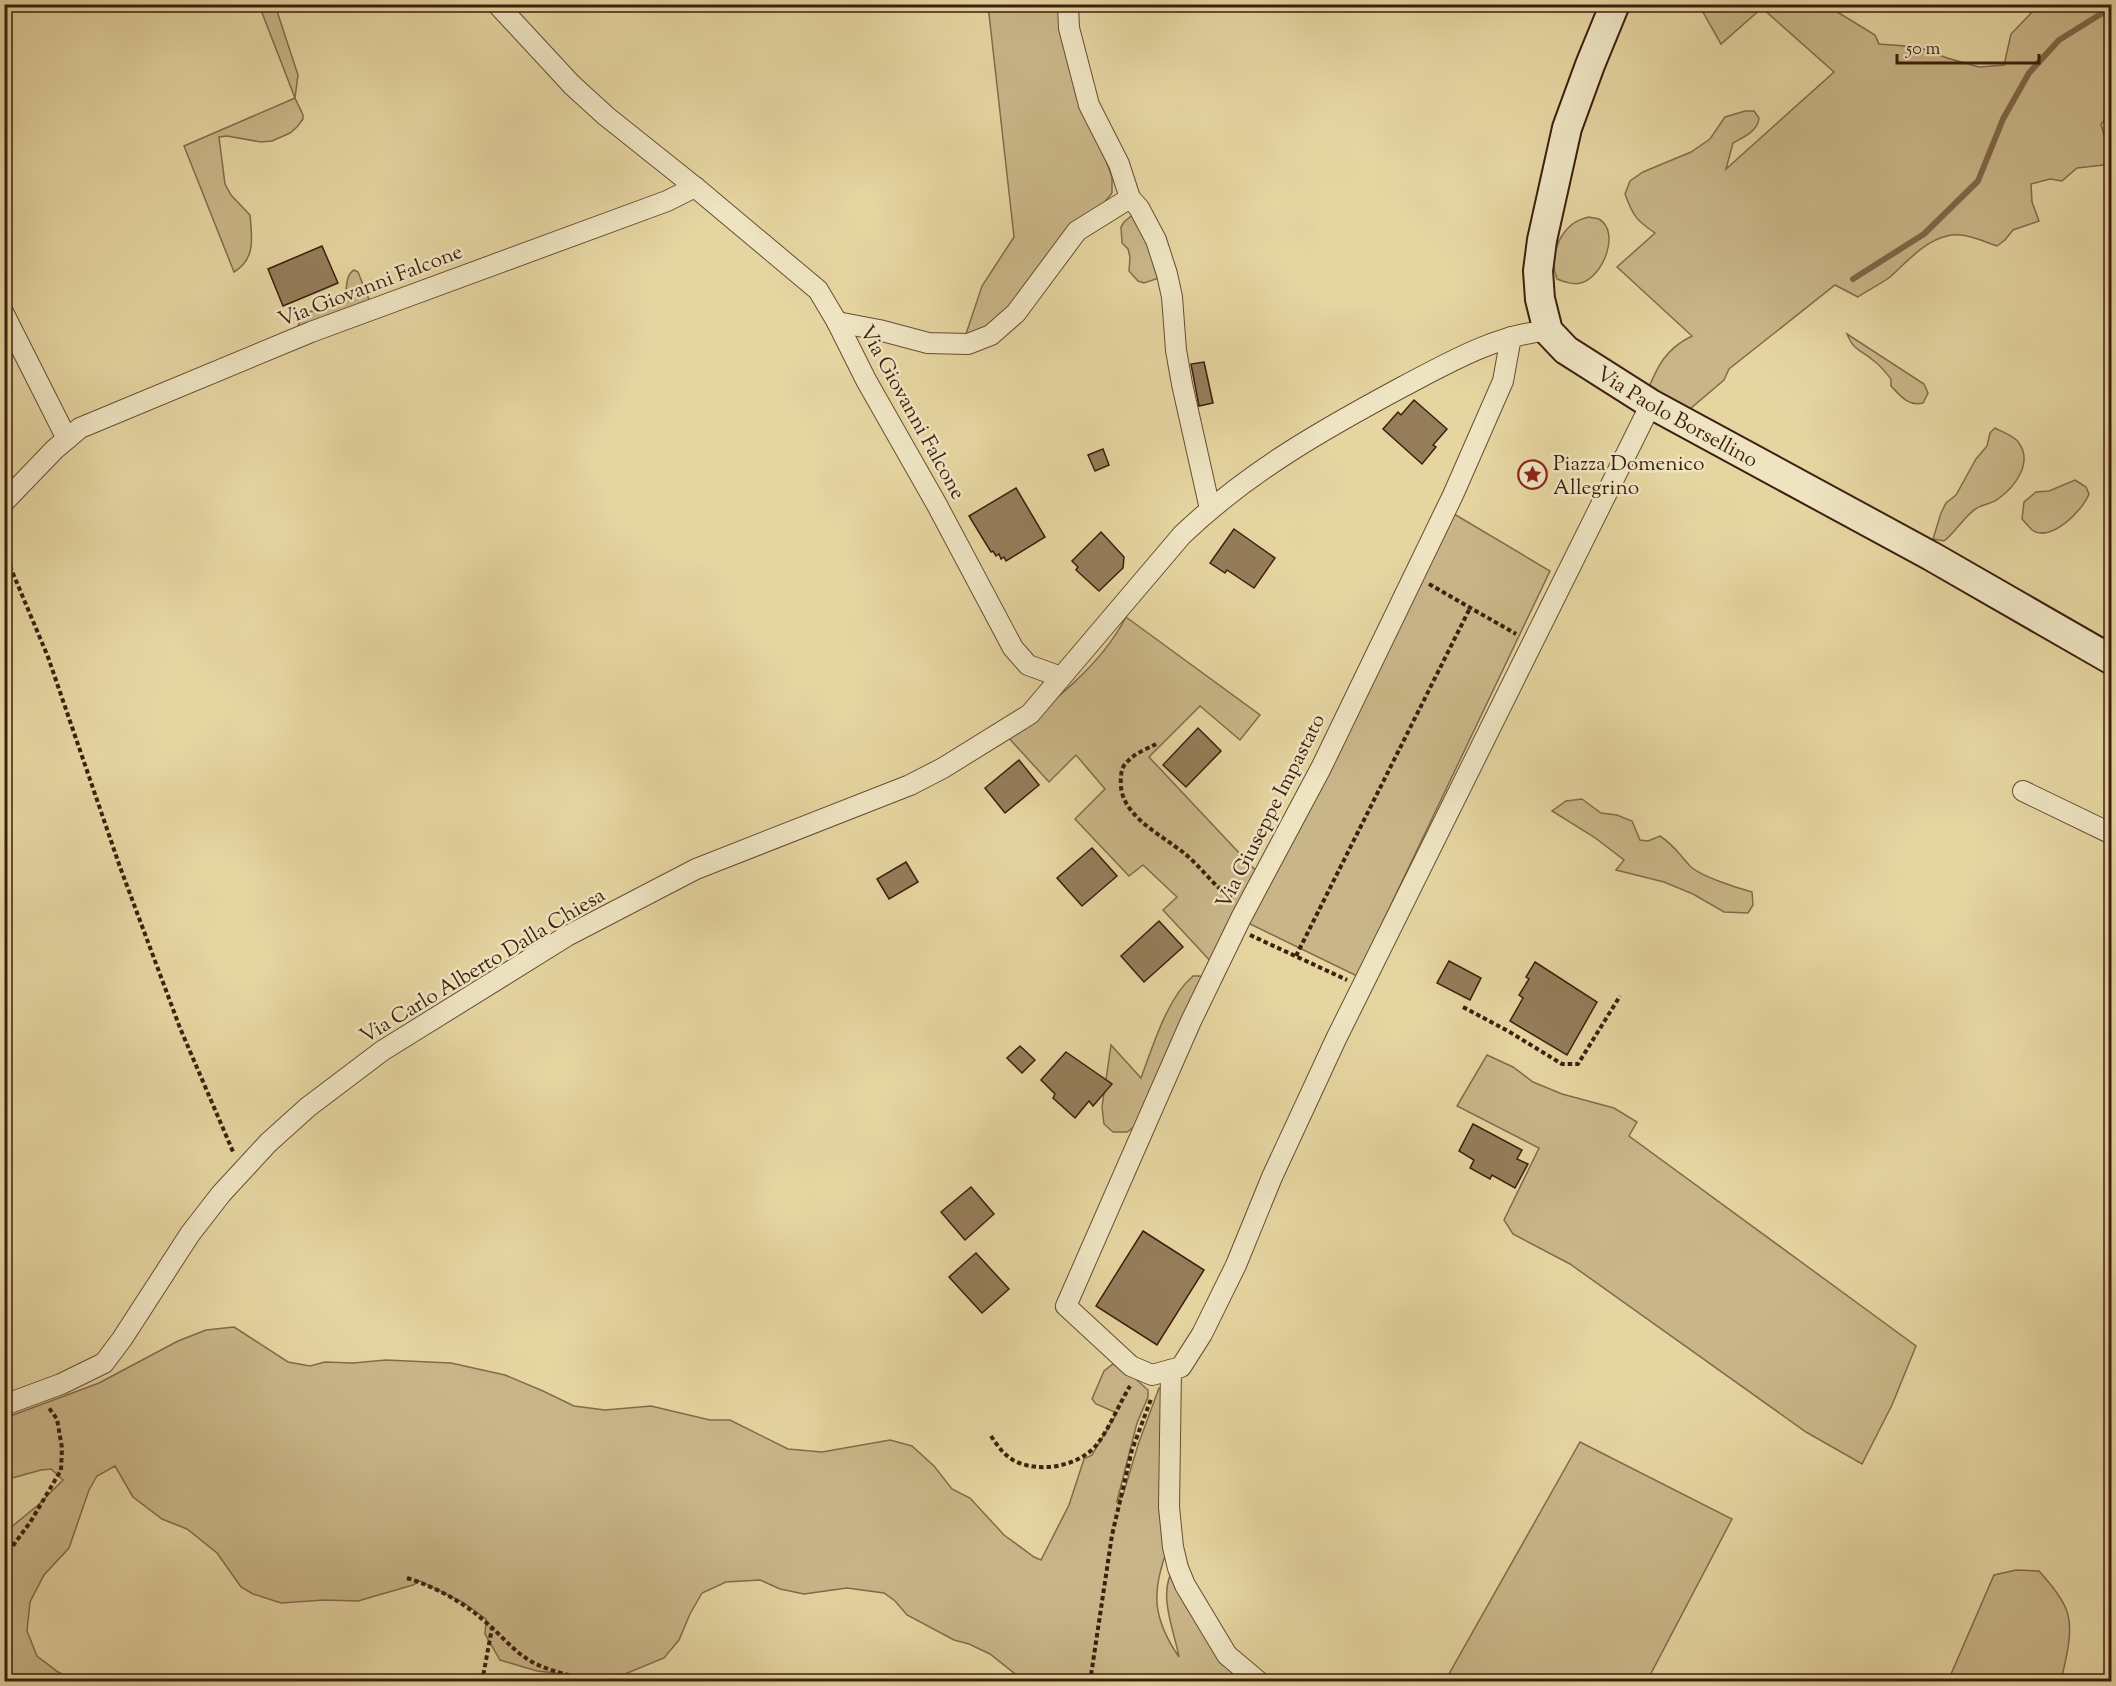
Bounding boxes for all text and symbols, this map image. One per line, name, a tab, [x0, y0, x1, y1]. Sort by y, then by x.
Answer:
scale bar	[1897, 27, 2040, 65]
text: 50 m	[1905, 37, 1941, 63]
street label: Via Giovanni Falcone	[274, 238, 467, 336]
street label: Via Giovanni Falcone	[851, 320, 972, 506]
street label: Via Paolo Borsellino	[1590, 360, 1763, 476]
place label: Piazza Domenico Allegrino	[1553, 450, 1705, 504]
place icon: Piazza Domenico Allegrino	[1516, 459, 1548, 491]
street label: Via Giuseppe Impastato	[1210, 709, 1334, 915]
street label: Via Carlo Alberto Dalla Chiesa	[355, 881, 612, 1052]

